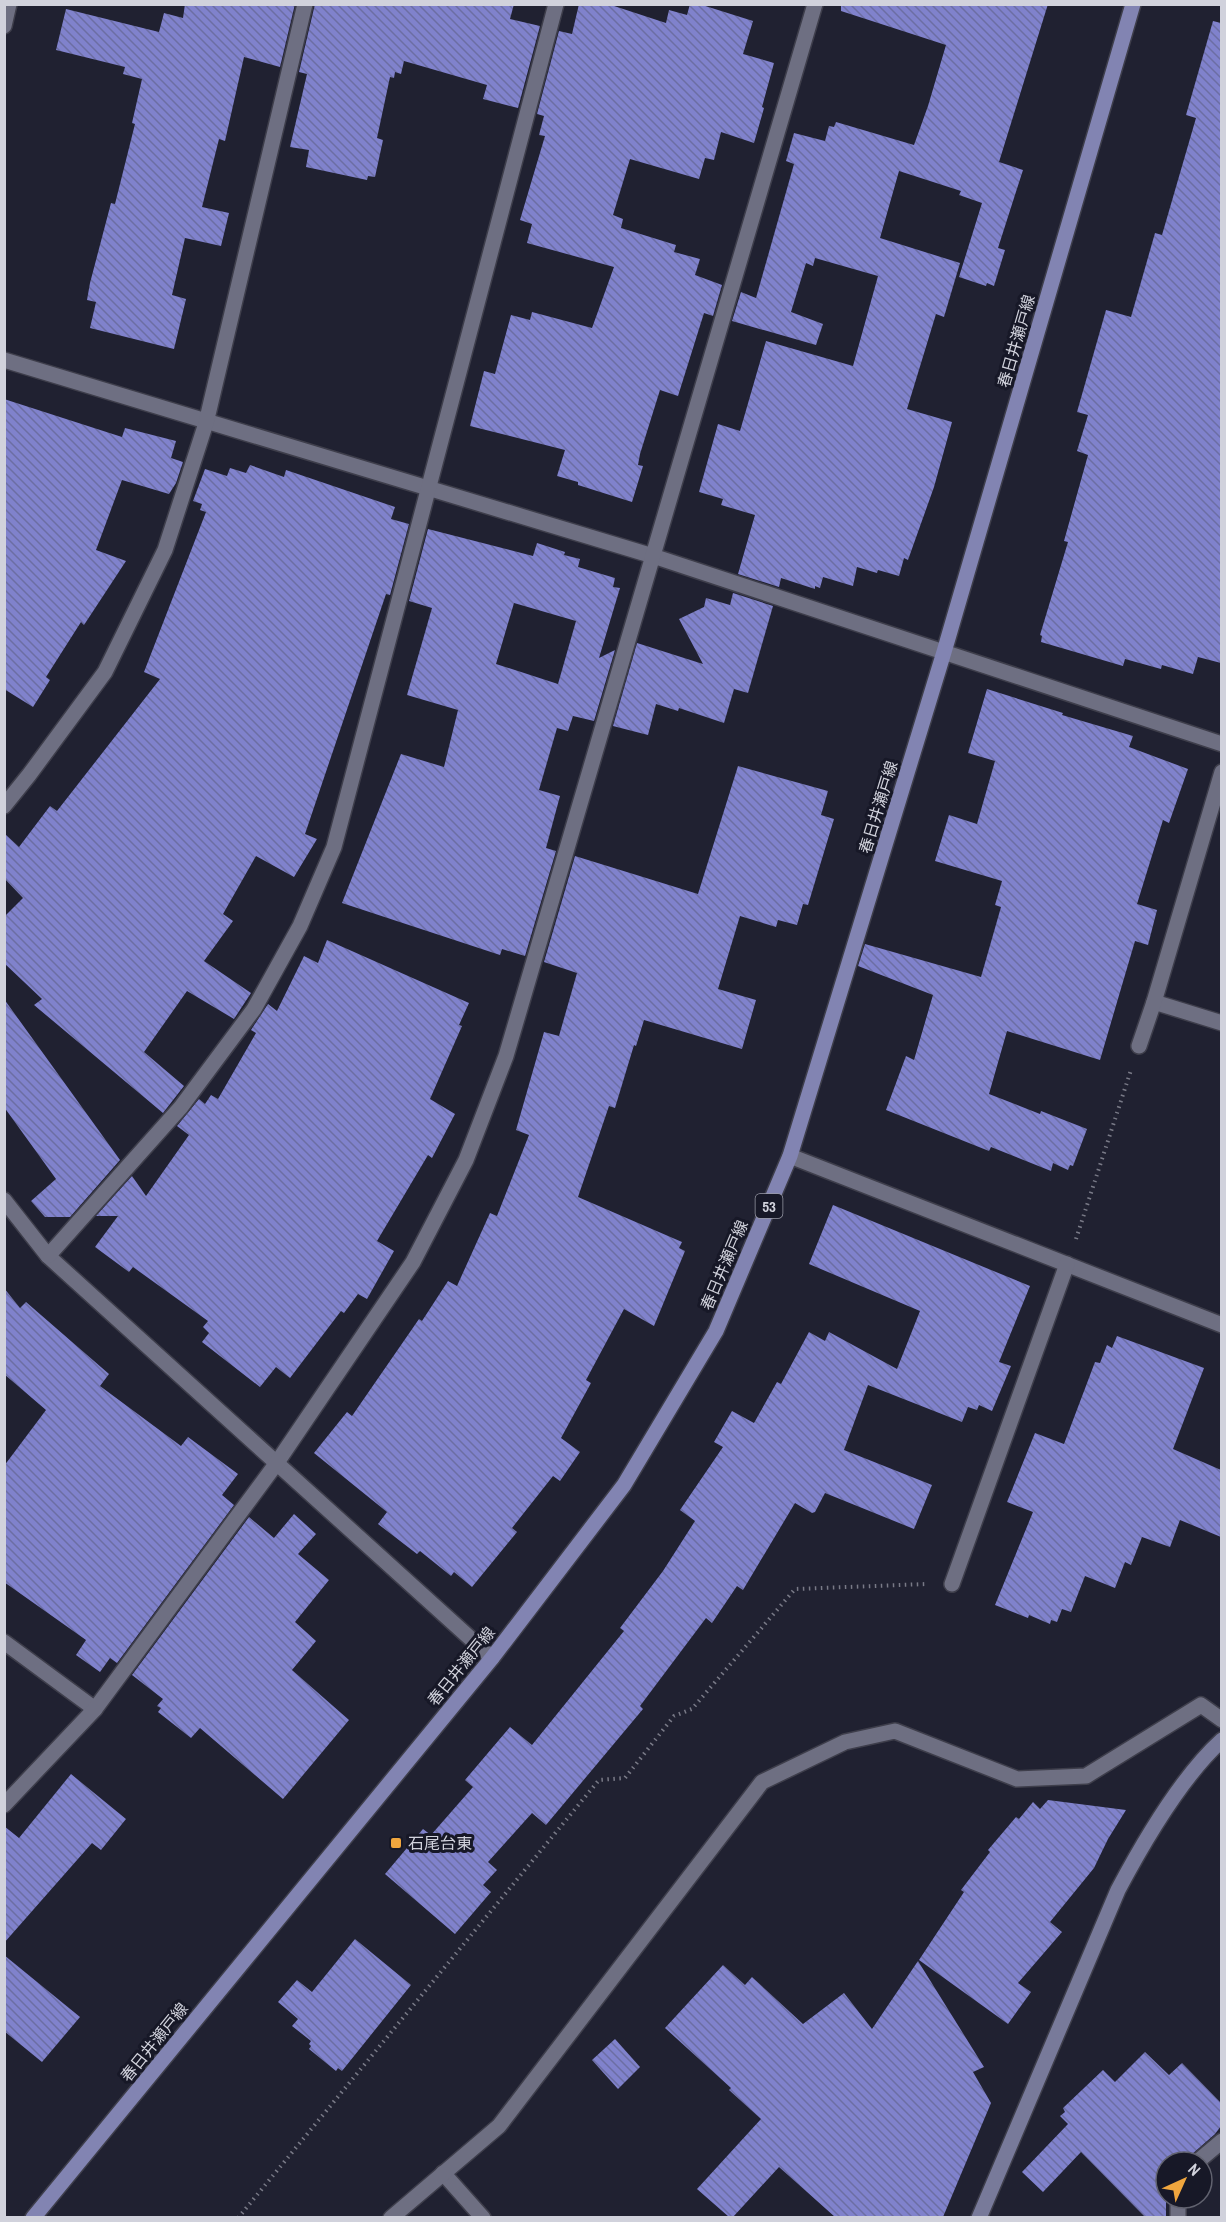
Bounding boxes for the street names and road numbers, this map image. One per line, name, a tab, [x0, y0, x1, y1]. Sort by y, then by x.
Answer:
street label: 春日井瀬戸線	[992, 292, 1040, 390]
street label: 春日井瀬戸線	[853, 758, 903, 856]
road number: 53	[756, 1194, 782, 1218]
street label: 春日井瀬戸線	[695, 1217, 753, 1313]
street label: 春日井瀬戸線	[422, 1622, 500, 1710]
street label: 春日井瀬戸線	[115, 1998, 193, 2086]

